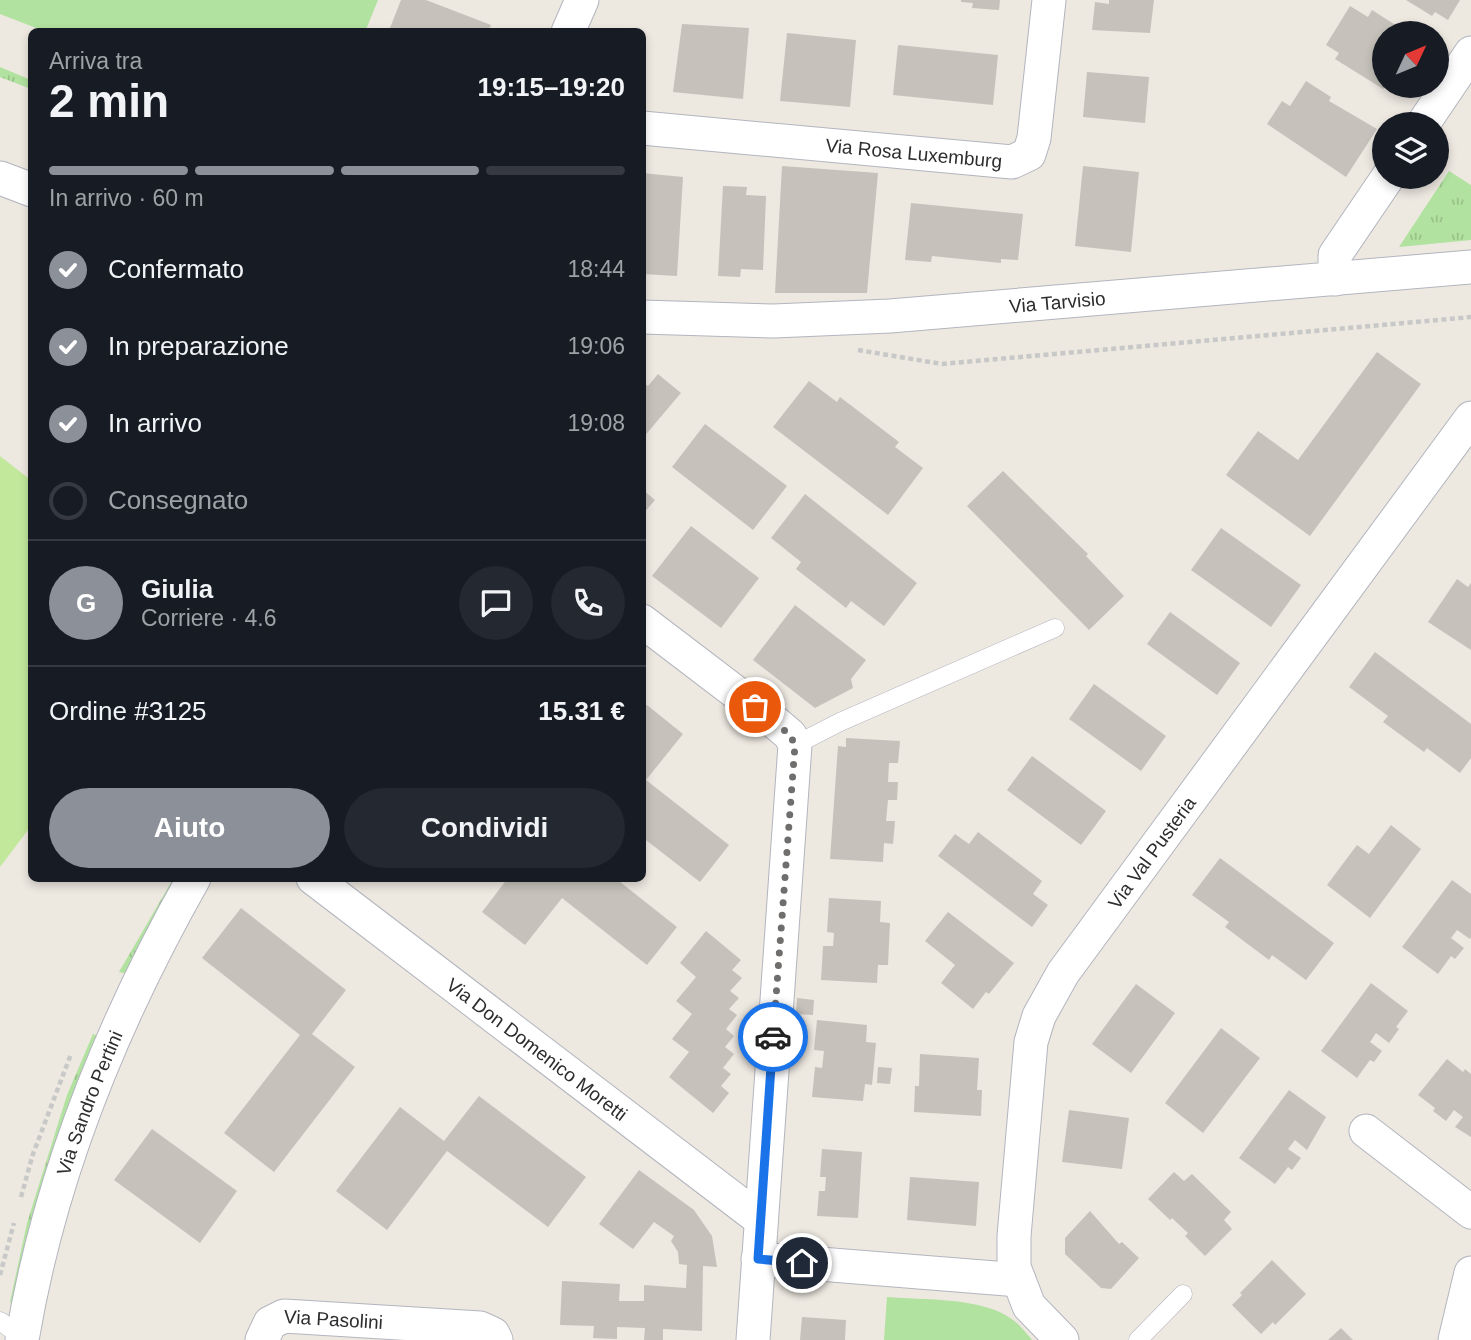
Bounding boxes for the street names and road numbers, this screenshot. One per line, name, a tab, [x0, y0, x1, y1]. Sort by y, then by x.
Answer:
street label: Via Rosa Luxemburg	[825, 134, 1003, 172]
street label: Via Tarvisio	[1008, 287, 1106, 316]
street label: Via Val Pusteria	[1104, 792, 1200, 912]
street label: Via Don Domenico Moretti	[443, 974, 632, 1125]
street label: Via Sandro Pertini	[52, 1027, 126, 1178]
street label: Via Pasolini	[283, 1306, 384, 1333]

